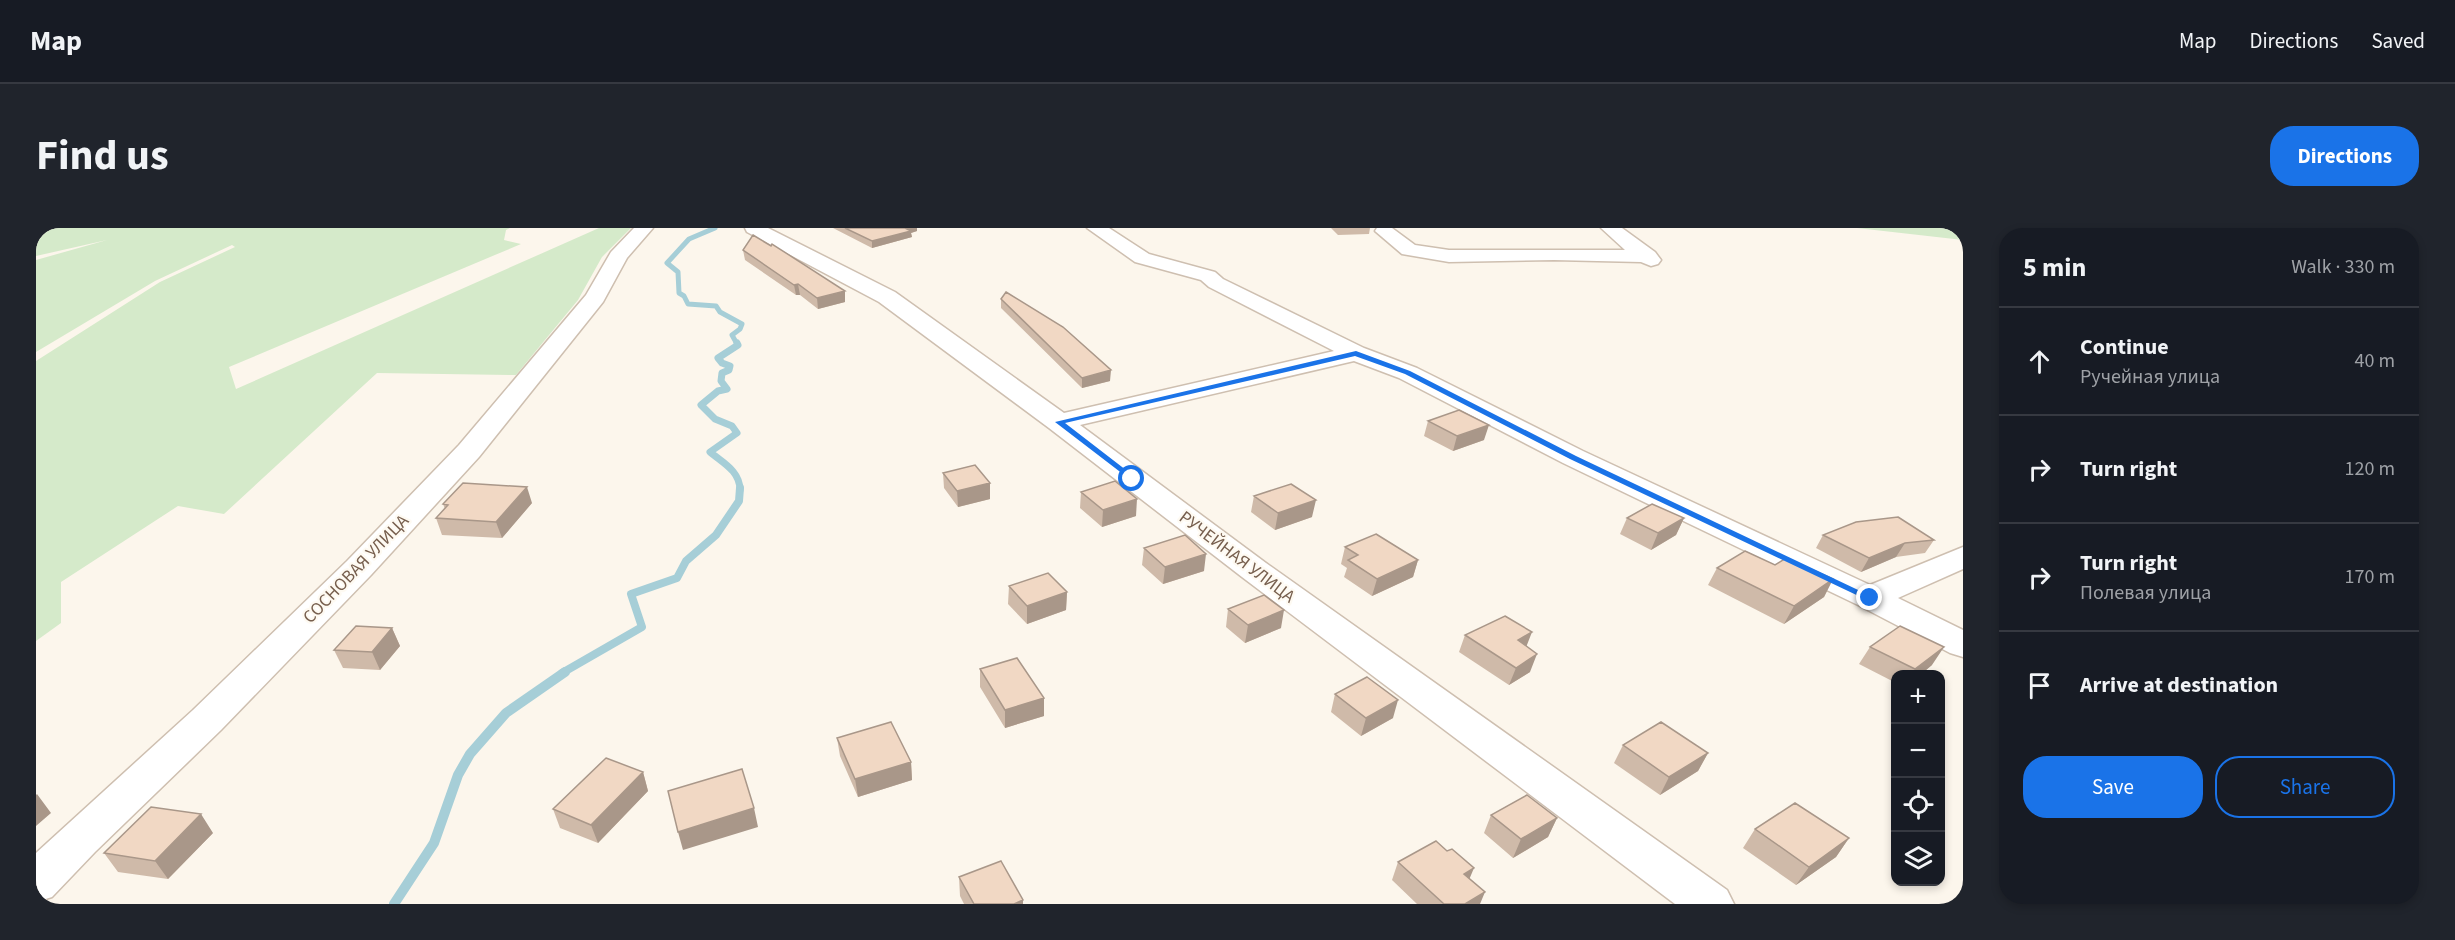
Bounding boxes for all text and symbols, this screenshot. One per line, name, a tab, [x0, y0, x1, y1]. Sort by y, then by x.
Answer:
text: Map	[30, 21, 82, 61]
text: Map	[2179, 26, 2217, 56]
text: Directions	[2250, 26, 2338, 56]
text: Saved	[2371, 26, 2425, 56]
text: Find us	[36, 126, 169, 186]
button: Directions	[2270, 126, 2419, 186]
text: 5 min	[2023, 249, 2086, 286]
text: Walk · 330 m	[2291, 253, 2395, 281]
text: Continue	[2080, 331, 2169, 363]
icon: ahead	[2023, 345, 2056, 378]
text: 40 m	[2355, 347, 2395, 375]
text: Ручейная улица	[2080, 363, 2220, 391]
icon: right	[2023, 453, 2056, 486]
text: Turn right	[2080, 453, 2177, 485]
text: 120 m	[2345, 455, 2395, 483]
route start	[1118, 465, 1144, 491]
street label: РУЧЕЙНАЯ УЛИЦА	[1174, 505, 1300, 609]
street label: СОСНОВАЯ УЛИЦА	[297, 509, 415, 629]
text: Turn right	[2080, 547, 2177, 579]
icon: right	[2023, 561, 2056, 594]
text: 170 m	[2345, 563, 2395, 591]
text: Полевая улица	[2080, 579, 2211, 607]
route end	[1856, 584, 1882, 610]
icon: arrive	[2023, 669, 2056, 702]
text: Arrive at destination	[2080, 669, 2278, 701]
map controls	[1891, 670, 1945, 886]
button: +	[1891, 670, 1945, 724]
button: −	[1891, 724, 1945, 778]
button: Save	[2023, 756, 2203, 818]
button: Share	[2215, 756, 2395, 818]
button: locate	[1891, 778, 1945, 832]
button: layers	[1891, 832, 1945, 886]

